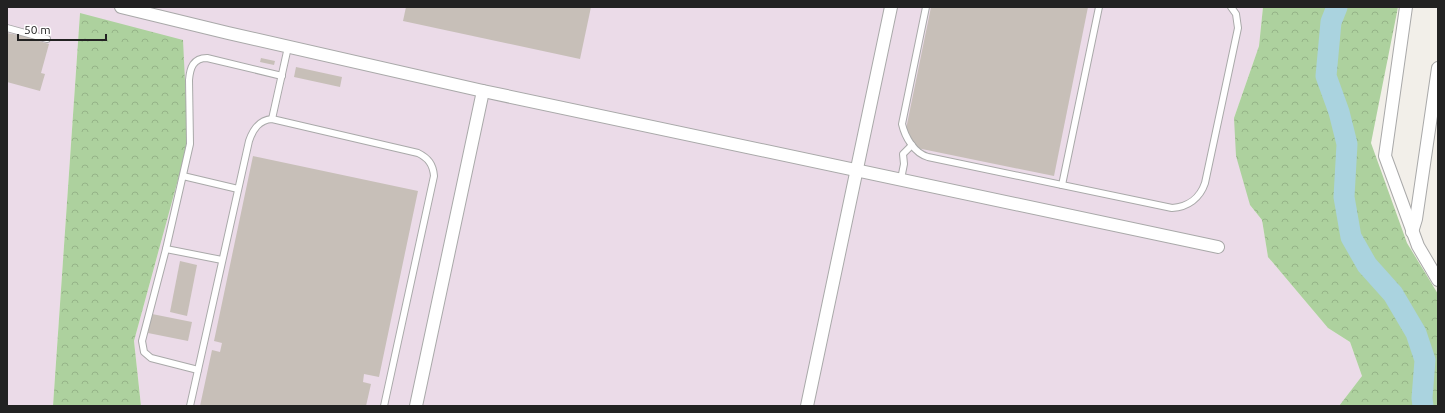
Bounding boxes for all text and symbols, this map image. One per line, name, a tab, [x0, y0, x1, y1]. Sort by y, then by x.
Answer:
scale bar	[18, 16, 106, 42]
text: 50 m	[24, 23, 51, 36]

